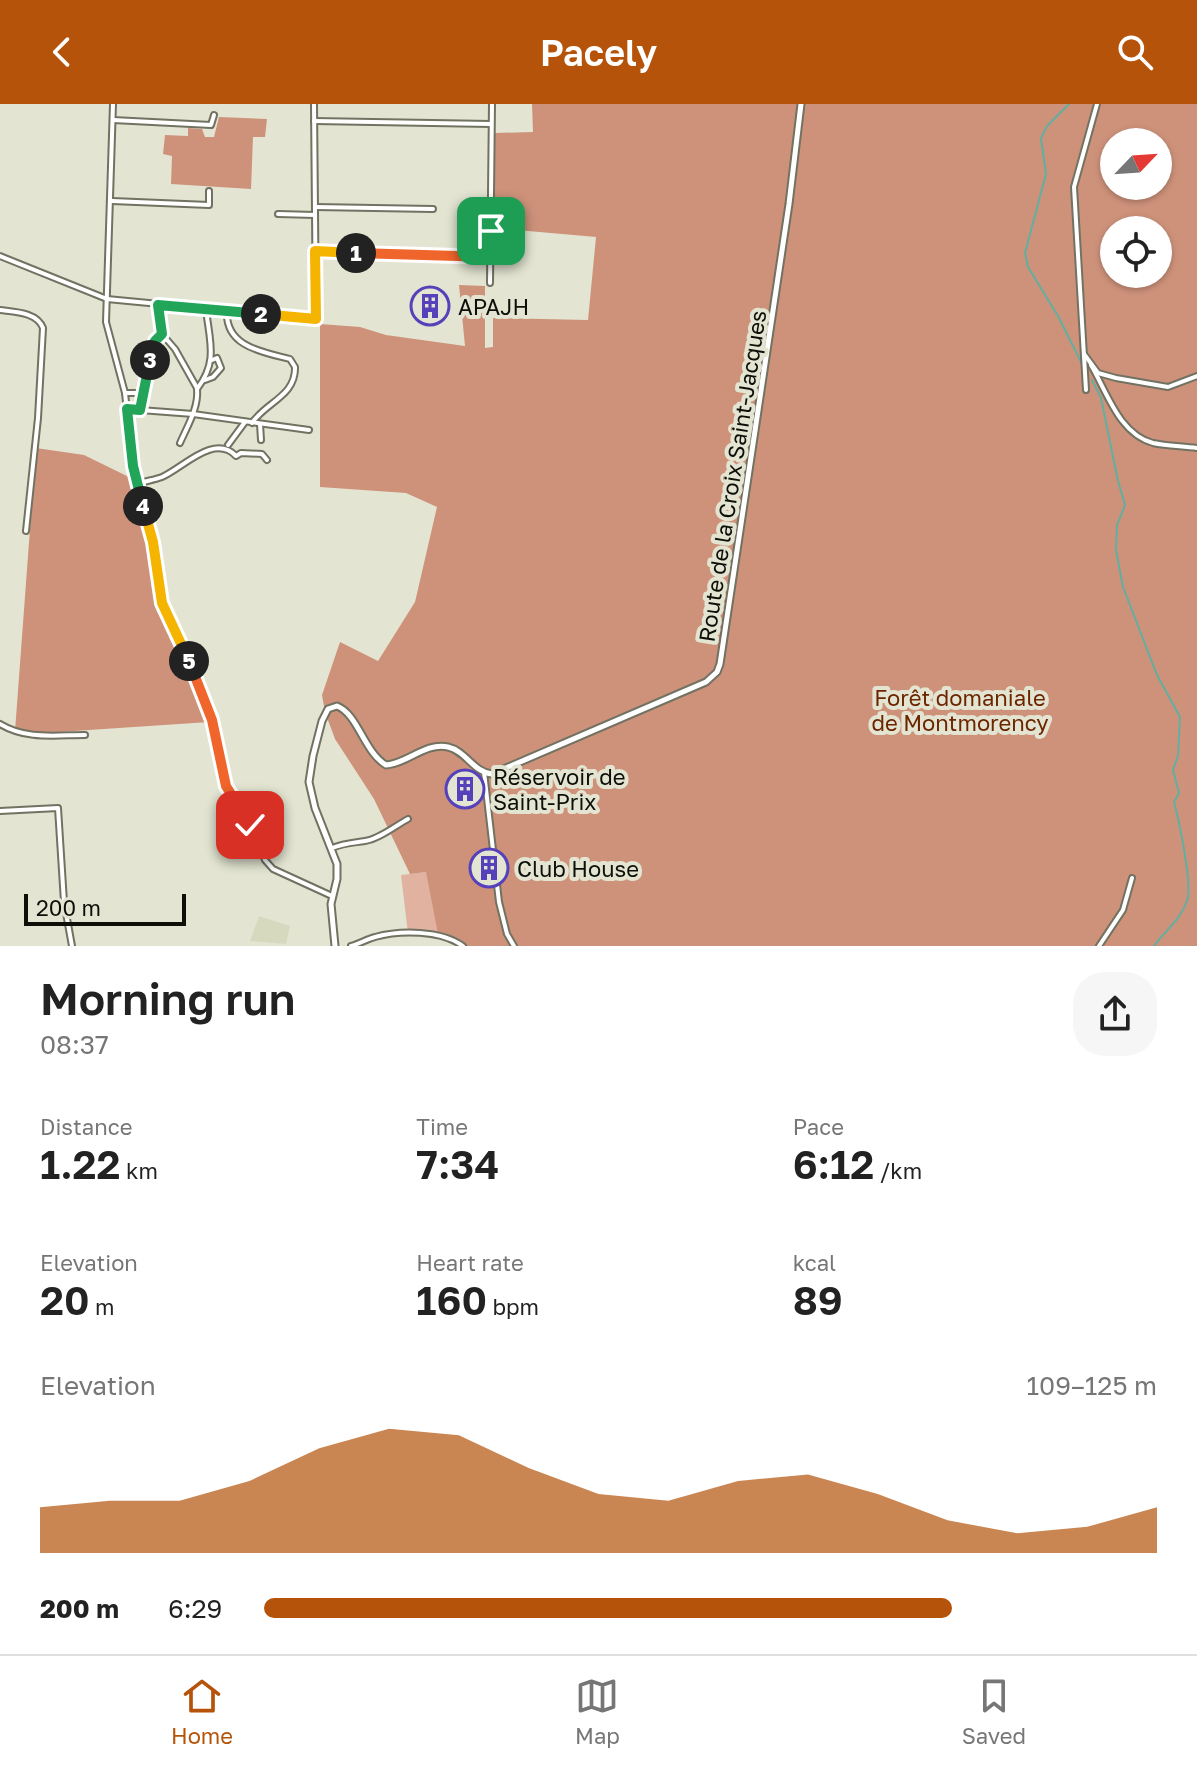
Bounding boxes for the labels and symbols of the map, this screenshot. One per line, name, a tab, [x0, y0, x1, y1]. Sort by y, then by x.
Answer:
north arrow	[1100, 128, 1172, 200]
pin	[457, 197, 525, 265]
pin: 1	[336, 233, 376, 273]
building icon: APAJH	[409, 285, 451, 327]
place label: APAJH	[458, 293, 529, 320]
pin: 2	[241, 294, 281, 334]
street label: Route de la Croix Saint-Jacques	[692, 308, 772, 644]
pin: 3	[130, 340, 170, 380]
pin: 4	[123, 486, 163, 526]
pin: 5	[169, 641, 209, 681]
park label: Forêt domaniale de Montmorency	[871, 684, 1049, 736]
place label: Réservoir de Saint-Prix	[493, 763, 626, 815]
building icon: Réservoir de Saint-Prix	[444, 768, 486, 810]
pin	[216, 791, 284, 859]
building icon: Club House	[468, 847, 510, 889]
place label: Club House	[517, 855, 639, 882]
scale bar	[24, 890, 186, 926]

